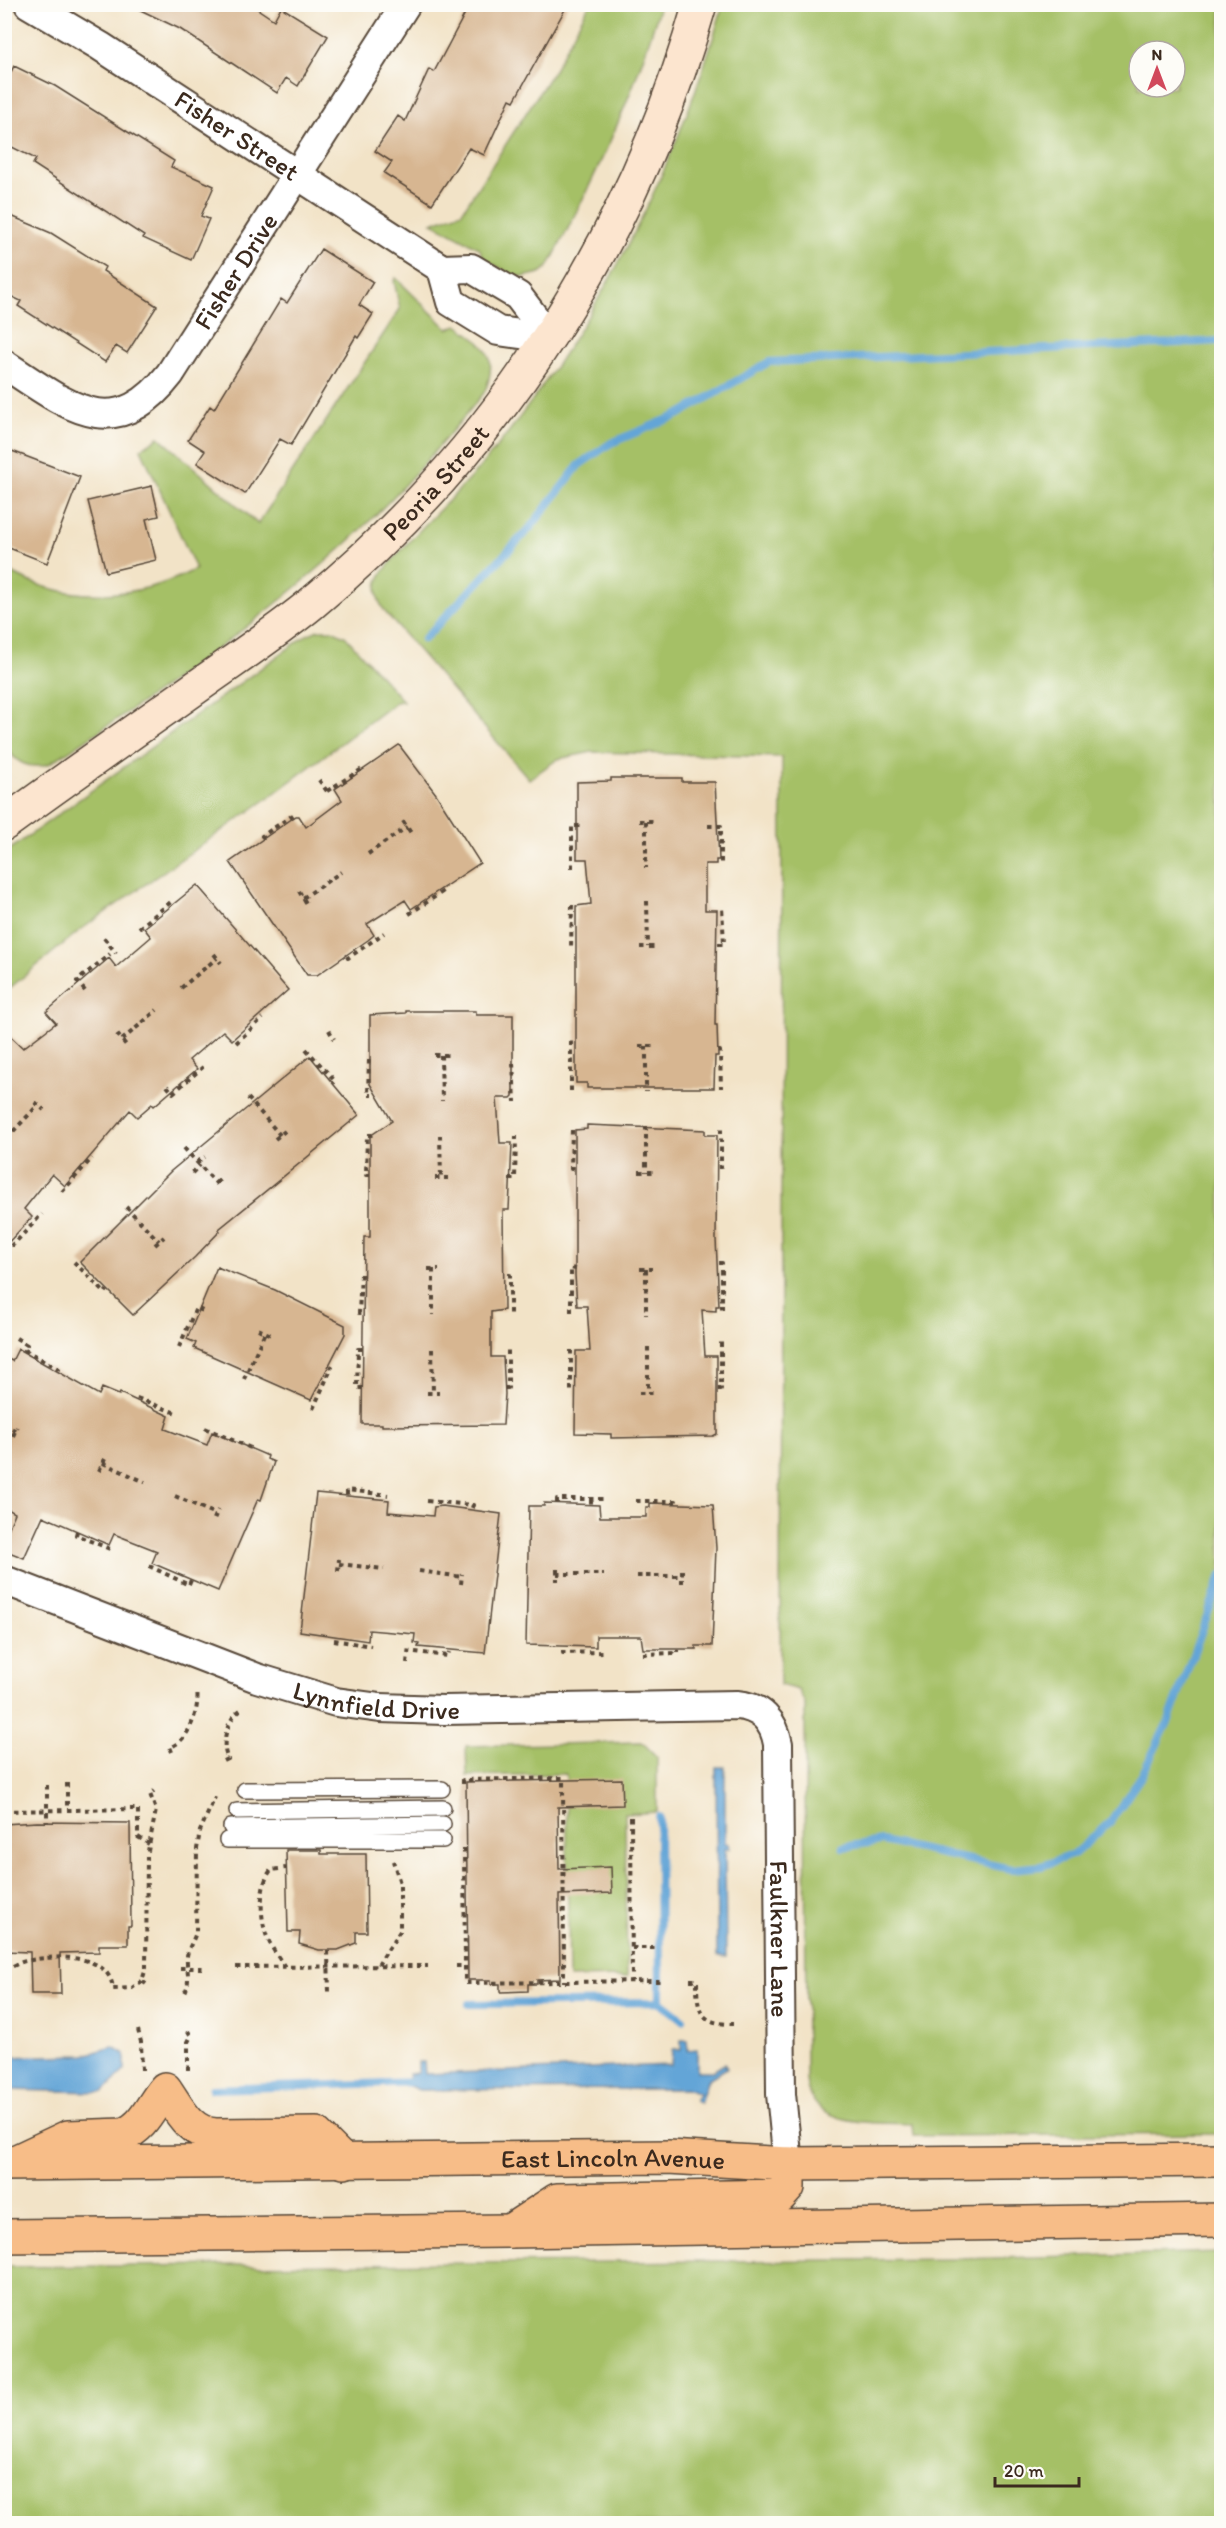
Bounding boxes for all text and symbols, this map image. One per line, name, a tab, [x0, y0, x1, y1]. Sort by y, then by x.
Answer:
north arrow	[1127, 39, 1187, 99]
text: N	[1152, 45, 1162, 64]
street label: Fisher Street	[169, 83, 306, 188]
street label: Fisher Drive	[187, 207, 285, 335]
street label: Peoria Street	[375, 418, 496, 547]
street label: Lynnfield Drive	[289, 1674, 460, 1726]
street label: Faulkner Lane	[763, 1860, 796, 2018]
street label: East Lincoln Avenue	[501, 2141, 726, 2176]
scale bar	[995, 2450, 1079, 2488]
text: 20 m	[1004, 2460, 1044, 2482]

